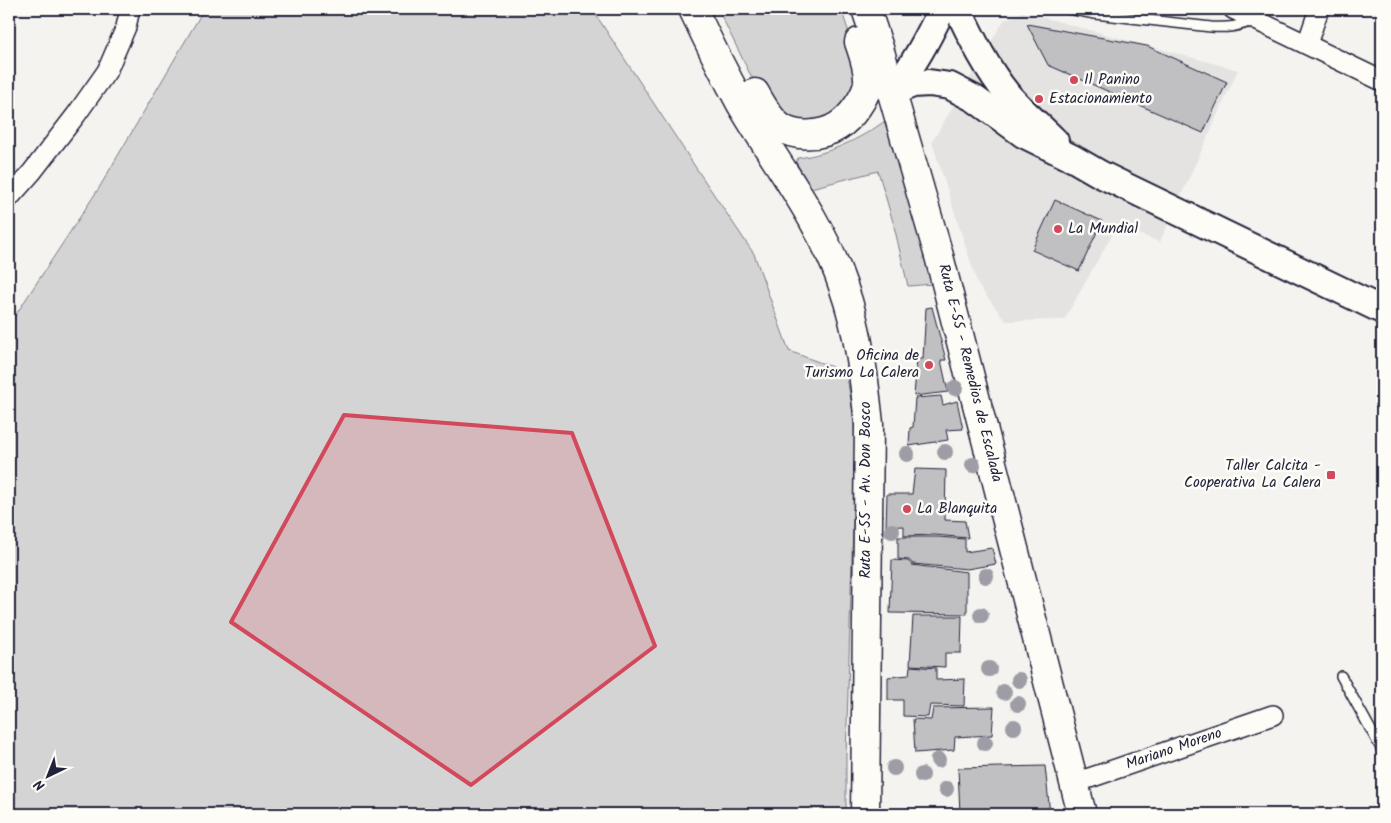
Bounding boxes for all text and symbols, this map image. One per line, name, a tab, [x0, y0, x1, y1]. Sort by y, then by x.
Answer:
place label: Il Panino	[1084, 68, 1140, 92]
marker: Il Panino	[1068, 74, 1080, 86]
place label: Estacionamiento	[1049, 87, 1152, 111]
marker: Estacionamiento	[1033, 93, 1045, 105]
place label: La Mundial	[1068, 217, 1138, 241]
marker: La Mundial	[1052, 223, 1064, 235]
street label: Ruta E-55 - Remedios de Escalada	[931, 261, 1009, 485]
place label: Oficina de Turismo La Calera	[804, 344, 919, 385]
marker: Oficina de Turismo La Calera	[923, 359, 935, 371]
street label: Ruta E-55 - Av. Don Bosco	[854, 401, 878, 579]
place label: Taller Calcita - Cooperativa La Calera	[1184, 454, 1321, 495]
marker: Taller Calcita - Cooperativa La Calera	[1325, 469, 1337, 481]
place label: La Blanquita	[917, 497, 997, 521]
marker: La Blanquita	[901, 503, 913, 515]
street label: Mariano Moreno	[1123, 721, 1226, 777]
north arrow	[22, 750, 72, 800]
text: N	[29, 774, 51, 796]

